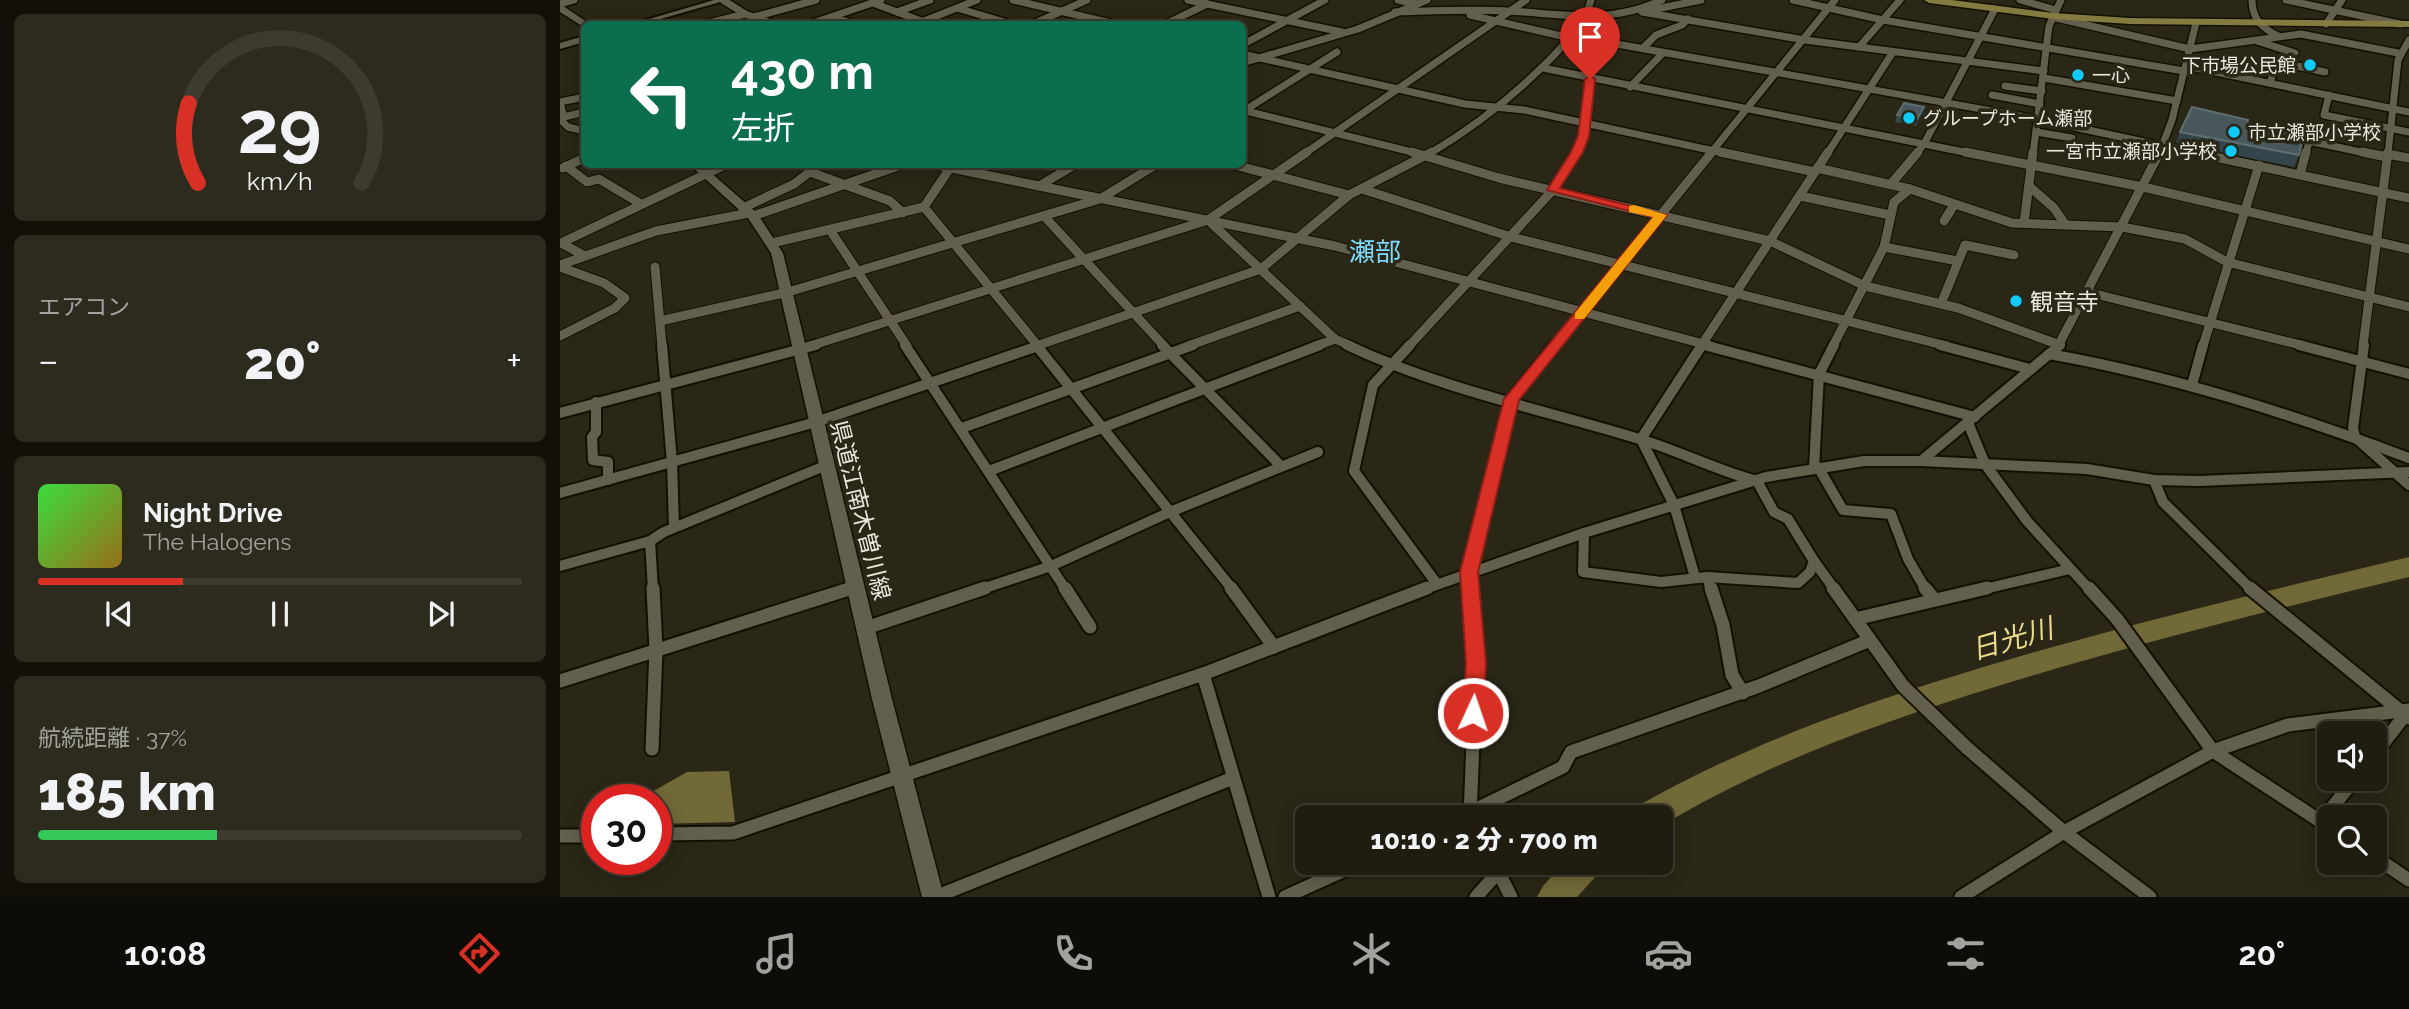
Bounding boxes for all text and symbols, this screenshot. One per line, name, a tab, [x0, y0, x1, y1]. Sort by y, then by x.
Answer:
pin	[1560, 7, 1620, 79]
icon: arrive	[1571, 18, 1609, 56]
text: 430 m	[731, 43, 874, 100]
icon: left	[616, 49, 707, 140]
place label: 下市場公民館	[2182, 54, 2296, 76]
marker: 下市場公民館	[2302, 57, 2318, 73]
place label: 一心	[2092, 64, 2130, 86]
marker: 一心	[2070, 67, 2086, 83]
text: 29	[238, 86, 322, 171]
place label: グループホーム瀬部	[1923, 107, 2092, 129]
text: 左折	[731, 109, 795, 146]
marker: グループホーム瀬部	[1901, 110, 1917, 126]
place label: 市立瀬部小学校	[2248, 121, 2381, 143]
marker: 市立瀬部小学校	[2226, 124, 2242, 140]
place label: 一宮市立瀬部小学校	[2046, 140, 2217, 162]
marker: 一宮市立瀬部小学校	[2223, 143, 2239, 159]
text: km/h	[247, 166, 313, 196]
district label: 瀬部	[1349, 237, 1401, 267]
place label: 観音寺	[2030, 288, 2099, 315]
text: エアコン	[38, 293, 130, 320]
marker: 観音寺	[2008, 293, 2024, 309]
text: 20°	[244, 330, 321, 391]
text: −	[38, 338, 58, 383]
text: +	[506, 338, 522, 383]
street label: 県道江南木曽川線	[826, 417, 896, 603]
text: Night Drive	[143, 498, 282, 528]
text: The Halogens	[143, 528, 291, 555]
icon: previous	[100, 595, 138, 633]
icon: pause	[261, 595, 299, 633]
icon: next	[422, 595, 460, 633]
water label: 日光川	[1967, 611, 2060, 666]
position arrow	[1436, 676, 1510, 750]
map controls	[2317, 721, 2387, 875]
button: sound	[2317, 721, 2387, 791]
text: 航続距離 · 37%	[38, 724, 187, 751]
text: 185 km	[38, 761, 216, 822]
speed limit sign: 30	[581, 784, 672, 875]
button: search	[2317, 805, 2387, 875]
text: 10:10 · 2 分 · 700 m	[1370, 825, 1598, 855]
icon: directions	[455, 929, 504, 978]
icon: music	[752, 929, 801, 978]
icon: phone	[1049, 929, 1098, 978]
icon: climate	[1347, 929, 1396, 978]
icon: car	[1644, 929, 1693, 978]
icon: filters	[1941, 929, 1990, 978]
text: 10:08	[124, 935, 206, 972]
text: 20°	[2238, 935, 2285, 972]

